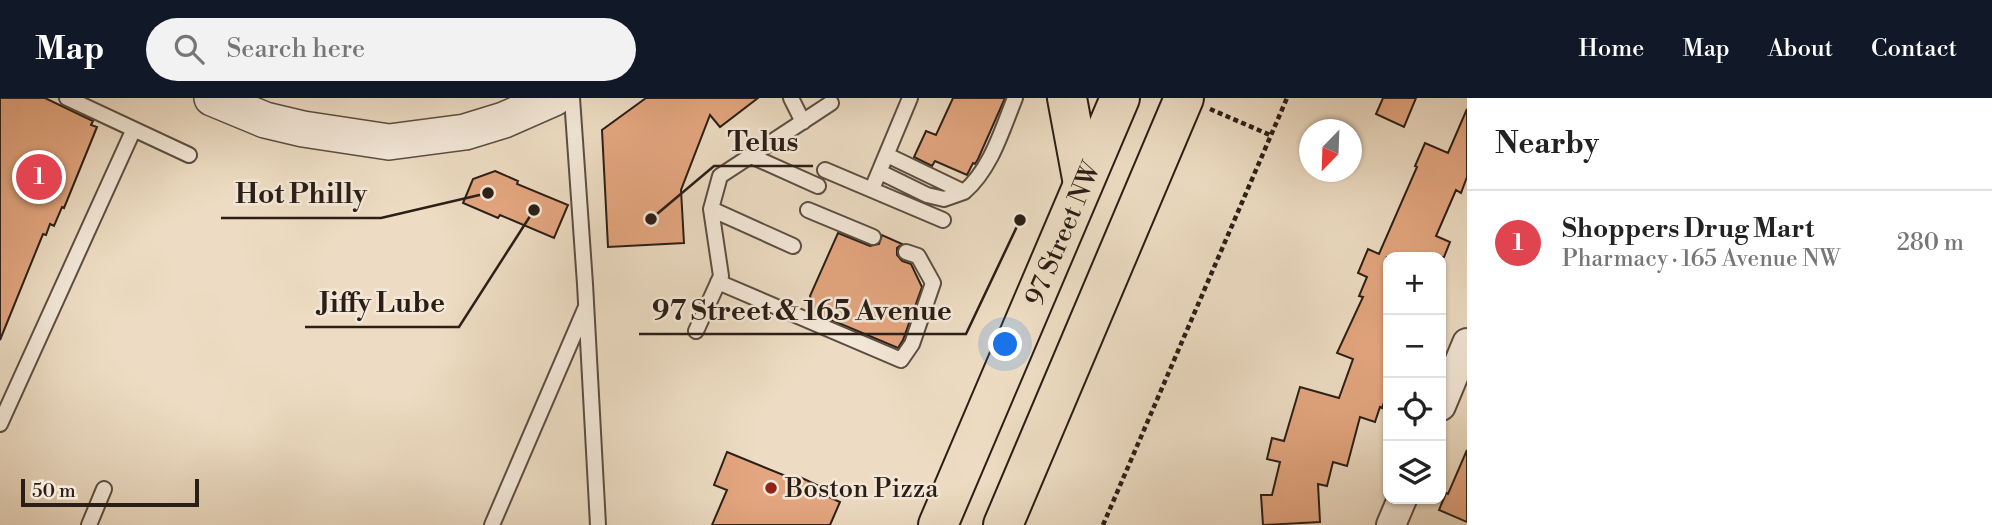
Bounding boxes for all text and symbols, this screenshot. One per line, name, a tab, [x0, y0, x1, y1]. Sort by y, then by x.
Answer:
search box	[146, 18, 636, 81]
text: Map	[35, 29, 104, 70]
icon: search	[170, 30, 208, 68]
text: Search here	[226, 33, 365, 65]
text: Home	[1579, 34, 1644, 64]
text: Map	[1682, 34, 1730, 64]
text: About	[1768, 34, 1833, 64]
text: Contact	[1871, 34, 1957, 64]
callout: Telus	[714, 117, 813, 166]
north arrow	[1299, 119, 1362, 182]
text: Telus	[728, 125, 798, 160]
text: Nearby	[1495, 125, 1599, 163]
pin: 1	[16, 151, 62, 203]
street label: 97 Street NW	[1018, 156, 1109, 311]
callout: Hot Philly	[221, 169, 381, 218]
text: Hot Philly	[235, 177, 368, 212]
text: Shoppers Drug Mart	[1562, 213, 1814, 245]
text: 1	[1512, 229, 1524, 257]
text: 280 m	[1897, 229, 1964, 257]
text: Pharmacy · 165 Avenue NW	[1562, 245, 1840, 273]
map controls	[1383, 252, 1446, 504]
button: +	[1383, 252, 1446, 315]
callout: Jiffy Lube	[305, 278, 459, 327]
callout: 97 Street & 165 Avenue	[639, 285, 966, 334]
text: Jiffy Lube	[315, 286, 445, 321]
text: 97 Street & 165 Avenue	[652, 294, 952, 329]
button: −	[1383, 315, 1446, 378]
your location	[988, 327, 1022, 361]
button: locate	[1383, 378, 1446, 441]
button: layers	[1383, 441, 1446, 504]
place label: Boston Pizza	[784, 473, 939, 505]
scale bar	[21, 476, 200, 508]
text: 50 m	[32, 479, 76, 503]
marker: Boston Pizza	[763, 480, 779, 496]

